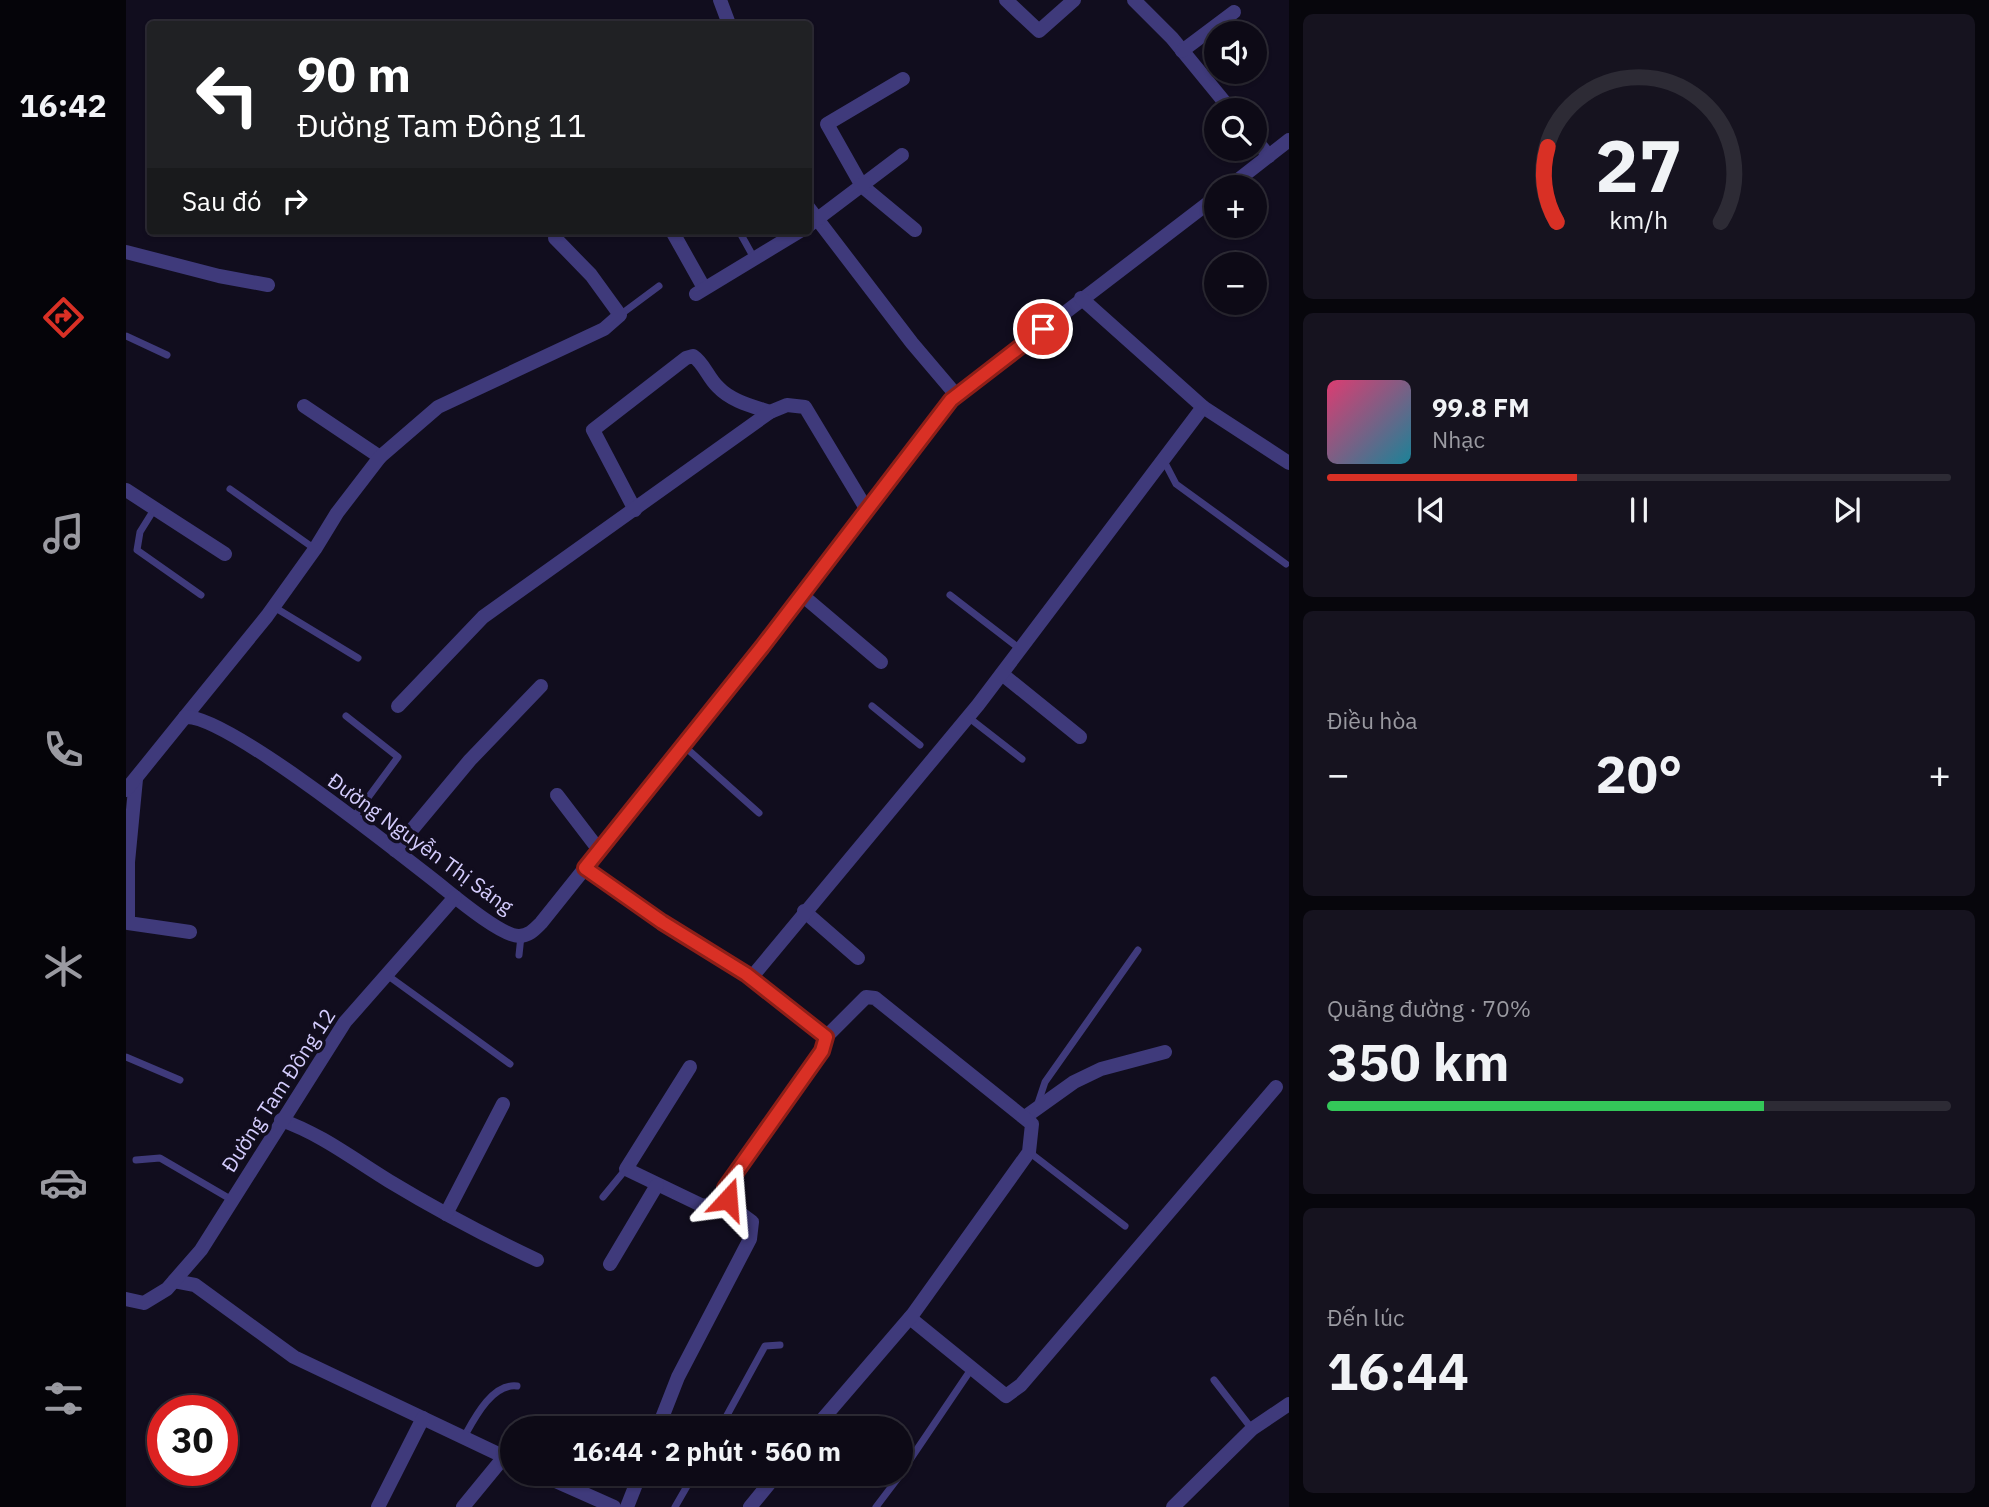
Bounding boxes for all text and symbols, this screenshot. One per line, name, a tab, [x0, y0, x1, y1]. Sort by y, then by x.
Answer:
map controls	[1204, 21, 1267, 315]
button: sound	[1204, 21, 1267, 84]
text: 90 m	[297, 42, 411, 105]
icon: left	[182, 49, 273, 140]
text: 16:42	[19, 84, 107, 126]
button: search	[1204, 98, 1267, 161]
text: Đường Tam Đông 11	[297, 104, 586, 146]
text: 27	[1595, 118, 1683, 213]
button: +	[1204, 175, 1267, 238]
icon: right	[276, 182, 314, 220]
text: Sau đó	[182, 184, 262, 218]
text: km/h	[1610, 203, 1668, 236]
button: −	[1204, 252, 1267, 315]
icon: directions	[39, 293, 88, 342]
pin	[1013, 299, 1073, 359]
icon: arrive	[1024, 310, 1062, 348]
text: 99.8 FM	[1432, 390, 1530, 424]
text: Nhạc	[1432, 424, 1485, 454]
icon: previous	[1412, 491, 1450, 529]
icon: pause	[1620, 491, 1658, 529]
icon: next	[1828, 491, 1866, 529]
icon: music	[39, 509, 88, 558]
text: Điều hòa	[1327, 705, 1418, 735]
icon: phone	[39, 725, 88, 774]
text: 20°	[1596, 740, 1682, 807]
text: −	[1327, 749, 1350, 798]
text: +	[1928, 749, 1951, 798]
street label: Đường Nguyễn Thị Sáng	[323, 766, 519, 920]
icon: climate	[39, 942, 88, 991]
text: Quãng đường · 70%	[1327, 993, 1531, 1023]
street label: Đường Tam Đông 12	[215, 1003, 341, 1177]
text: 350 km	[1327, 1028, 1509, 1095]
icon: car	[39, 1158, 88, 1207]
position arrow	[691, 1162, 765, 1236]
text: Đến lúc	[1327, 1302, 1405, 1332]
text: 16:44	[1327, 1337, 1469, 1404]
icon: filters	[39, 1374, 88, 1423]
speed limit sign: 30	[147, 1395, 238, 1486]
text: 16:44 · 2 phút · 560 m	[572, 1434, 841, 1468]

